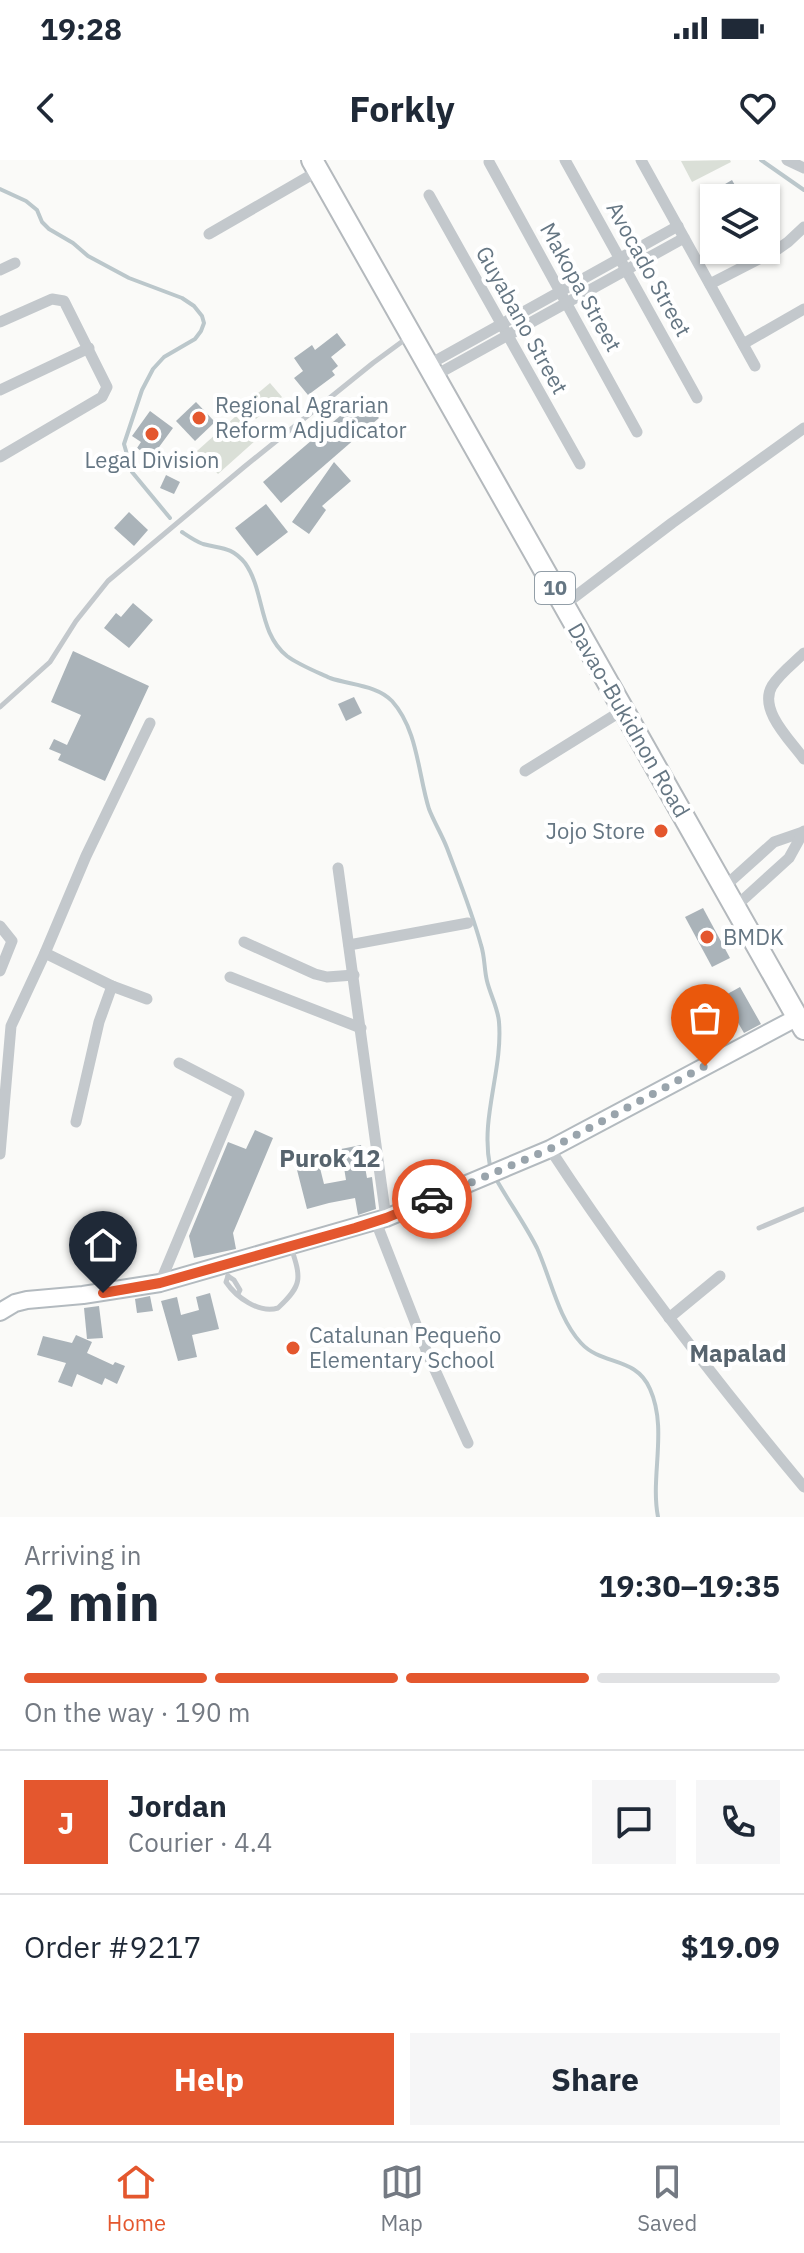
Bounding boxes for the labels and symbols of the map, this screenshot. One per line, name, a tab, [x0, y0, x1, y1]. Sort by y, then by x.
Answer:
street label: Avocado Street	[600, 196, 698, 341]
street label: Makopa Street	[534, 217, 629, 356]
street label: Guyabano Street	[470, 241, 575, 399]
place label: Regional Agrarian Reform Adjudicator	[215, 390, 407, 444]
marker: Regional Agrarian Reform Adjudicator	[190, 409, 208, 427]
marker: Legal Division	[143, 425, 161, 443]
place label: Legal Division	[85, 445, 219, 474]
road number: 10	[535, 572, 575, 604]
street label: Davao-Bukidnon Road	[562, 617, 697, 822]
place label: Jojo Store	[546, 816, 645, 845]
marker: Jojo Store	[652, 822, 670, 840]
place label: BMDK	[723, 922, 784, 951]
marker: BMDK	[698, 928, 716, 946]
pin	[671, 984, 739, 1066]
district label: Purok 12	[279, 1142, 381, 1174]
courier	[392, 1159, 472, 1239]
pin	[69, 1211, 137, 1293]
place label: Catalunan Pequeño Elementary School	[309, 1320, 501, 1374]
district label: Mapalad	[689, 1337, 787, 1369]
marker: Catalunan Pequeño Elementary School	[284, 1339, 302, 1357]

